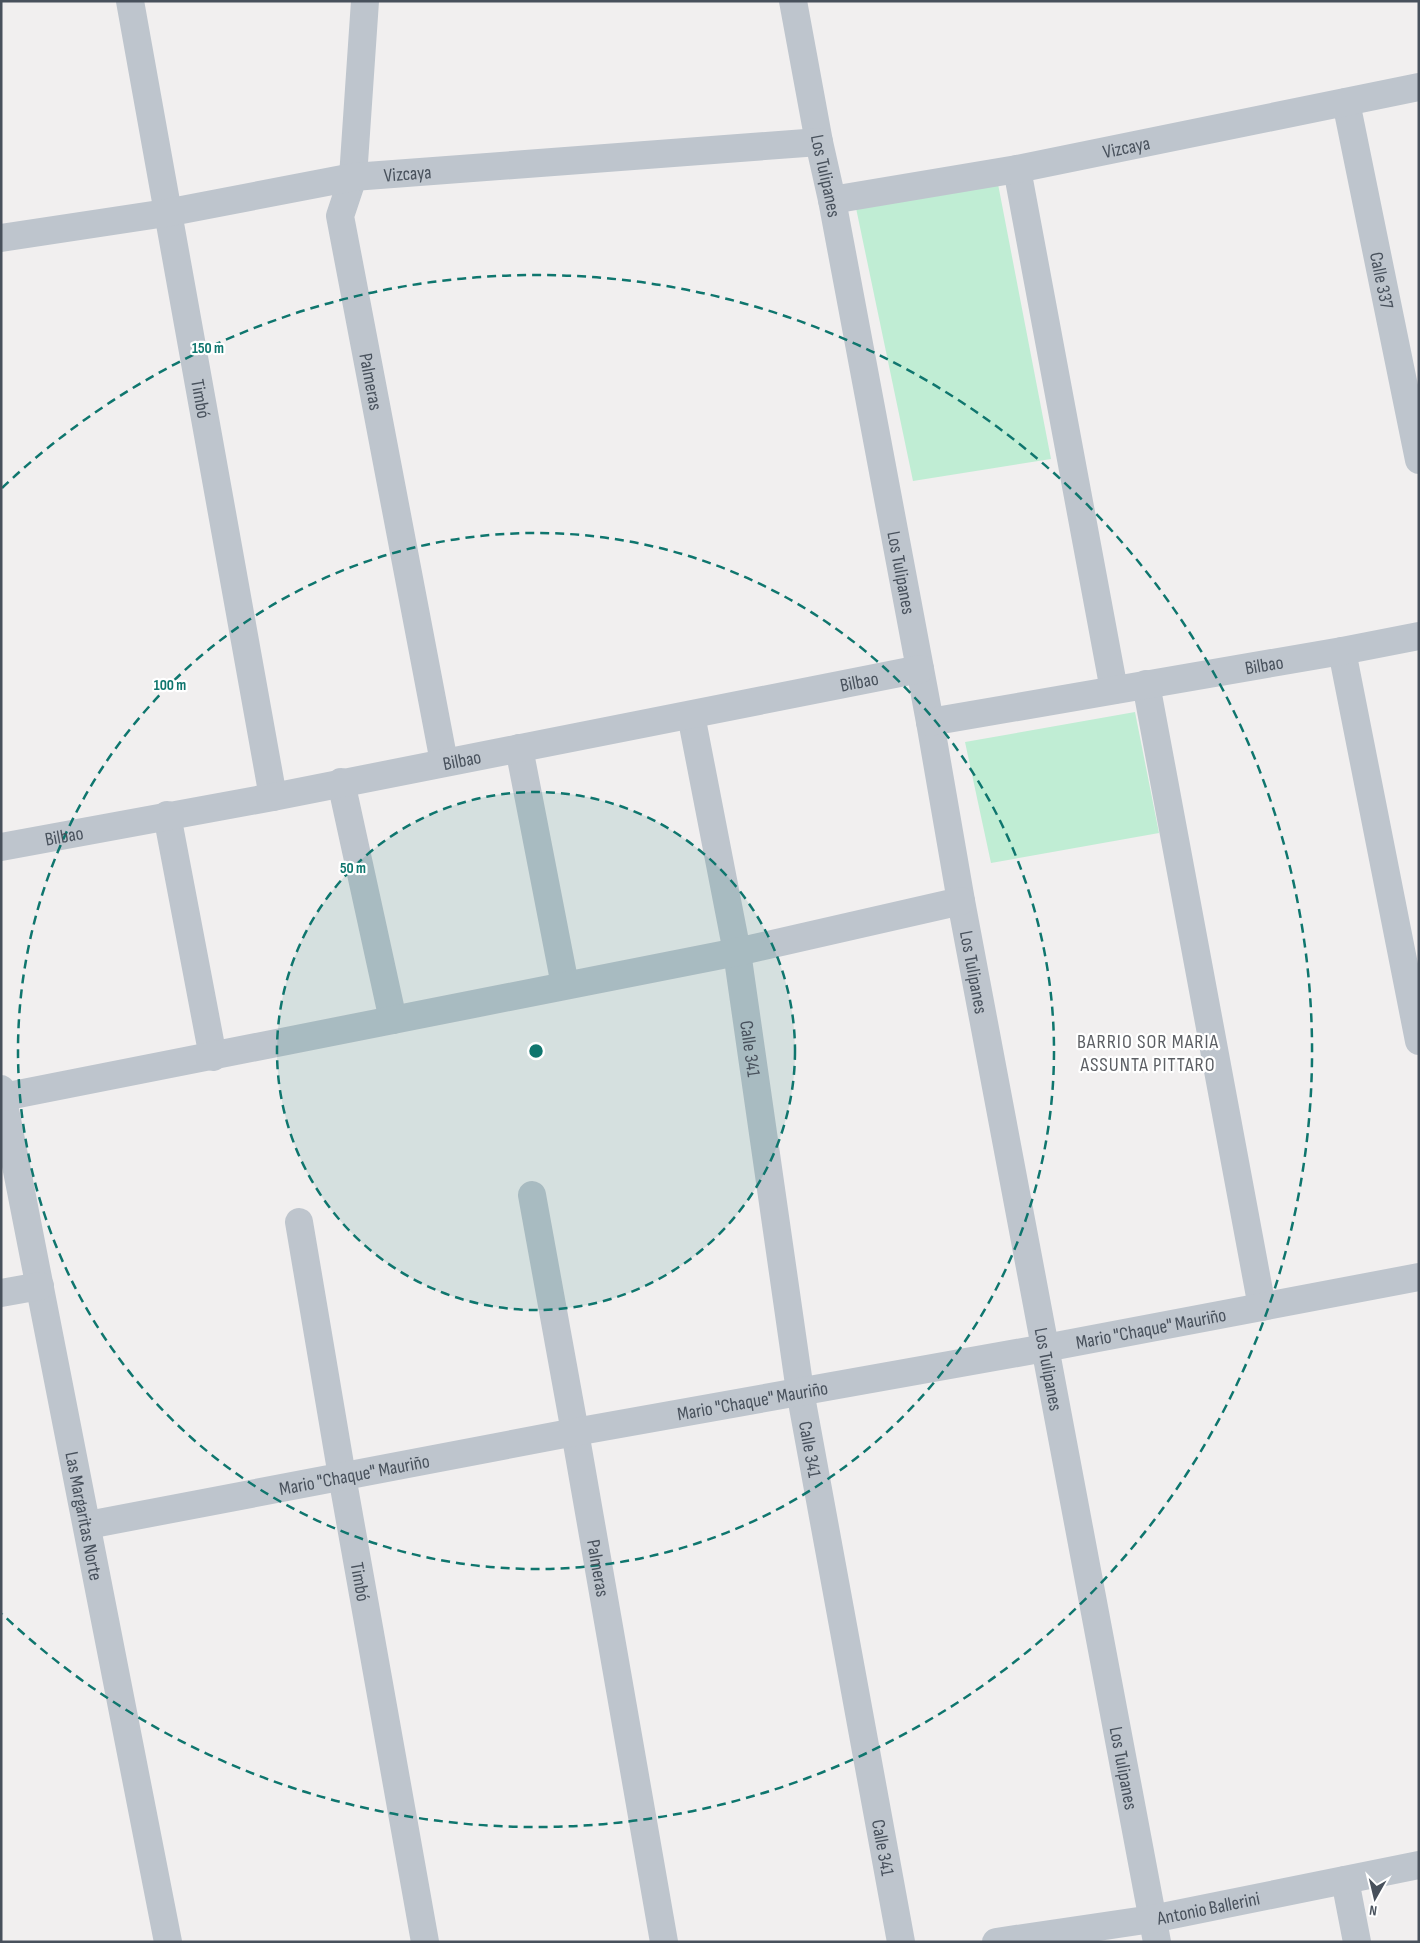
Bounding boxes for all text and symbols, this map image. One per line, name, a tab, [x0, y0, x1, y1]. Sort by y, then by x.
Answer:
street label: Vizcaya	[1101, 132, 1152, 164]
street label: Los Tulipanes	[805, 133, 845, 220]
street label: Vizcaya	[383, 161, 432, 188]
street label: Calle 337	[1364, 250, 1398, 312]
text: 150 m	[192, 339, 224, 358]
street label: Palmeras	[353, 351, 387, 413]
street label: Timbó	[185, 378, 215, 420]
street label: Los Tulipanes	[881, 529, 920, 617]
street label: Bilbao	[1243, 651, 1285, 681]
street label: Bilbao	[838, 667, 881, 698]
text: 100 m	[154, 676, 186, 695]
street label: Bilbao	[441, 746, 483, 776]
street label: Bilbao	[43, 822, 85, 852]
text: 50 m	[340, 859, 366, 878]
street label: Los Tulipanes	[954, 929, 992, 1016]
street label: Calle 341	[734, 1019, 765, 1079]
district label: BARRIO SOR MARIA ASSUNTA PITTARO	[1077, 1030, 1219, 1077]
centre of rings	[527, 1042, 545, 1060]
street label: Mario "Chaque" Mauriño	[1074, 1304, 1228, 1355]
street label: Los Tulipanes	[1029, 1326, 1067, 1413]
street label: Mario "Chaque" Mauriño	[676, 1377, 830, 1427]
street label: Calle 341	[793, 1419, 826, 1480]
street label: Las Margaritas Norte	[59, 1450, 107, 1583]
street label: Mario "Chaque" Mauriño	[277, 1450, 432, 1501]
street label: Palmeras	[581, 1538, 614, 1599]
street label: Timbó	[345, 1561, 374, 1603]
street label: Los Tulipanes	[1104, 1725, 1142, 1812]
street label: Calle 341	[866, 1818, 899, 1878]
north arrow	[1350, 1873, 1400, 1923]
street label: Antonio Ballerini	[1154, 1888, 1262, 1931]
text: N	[1368, 1901, 1378, 1919]

